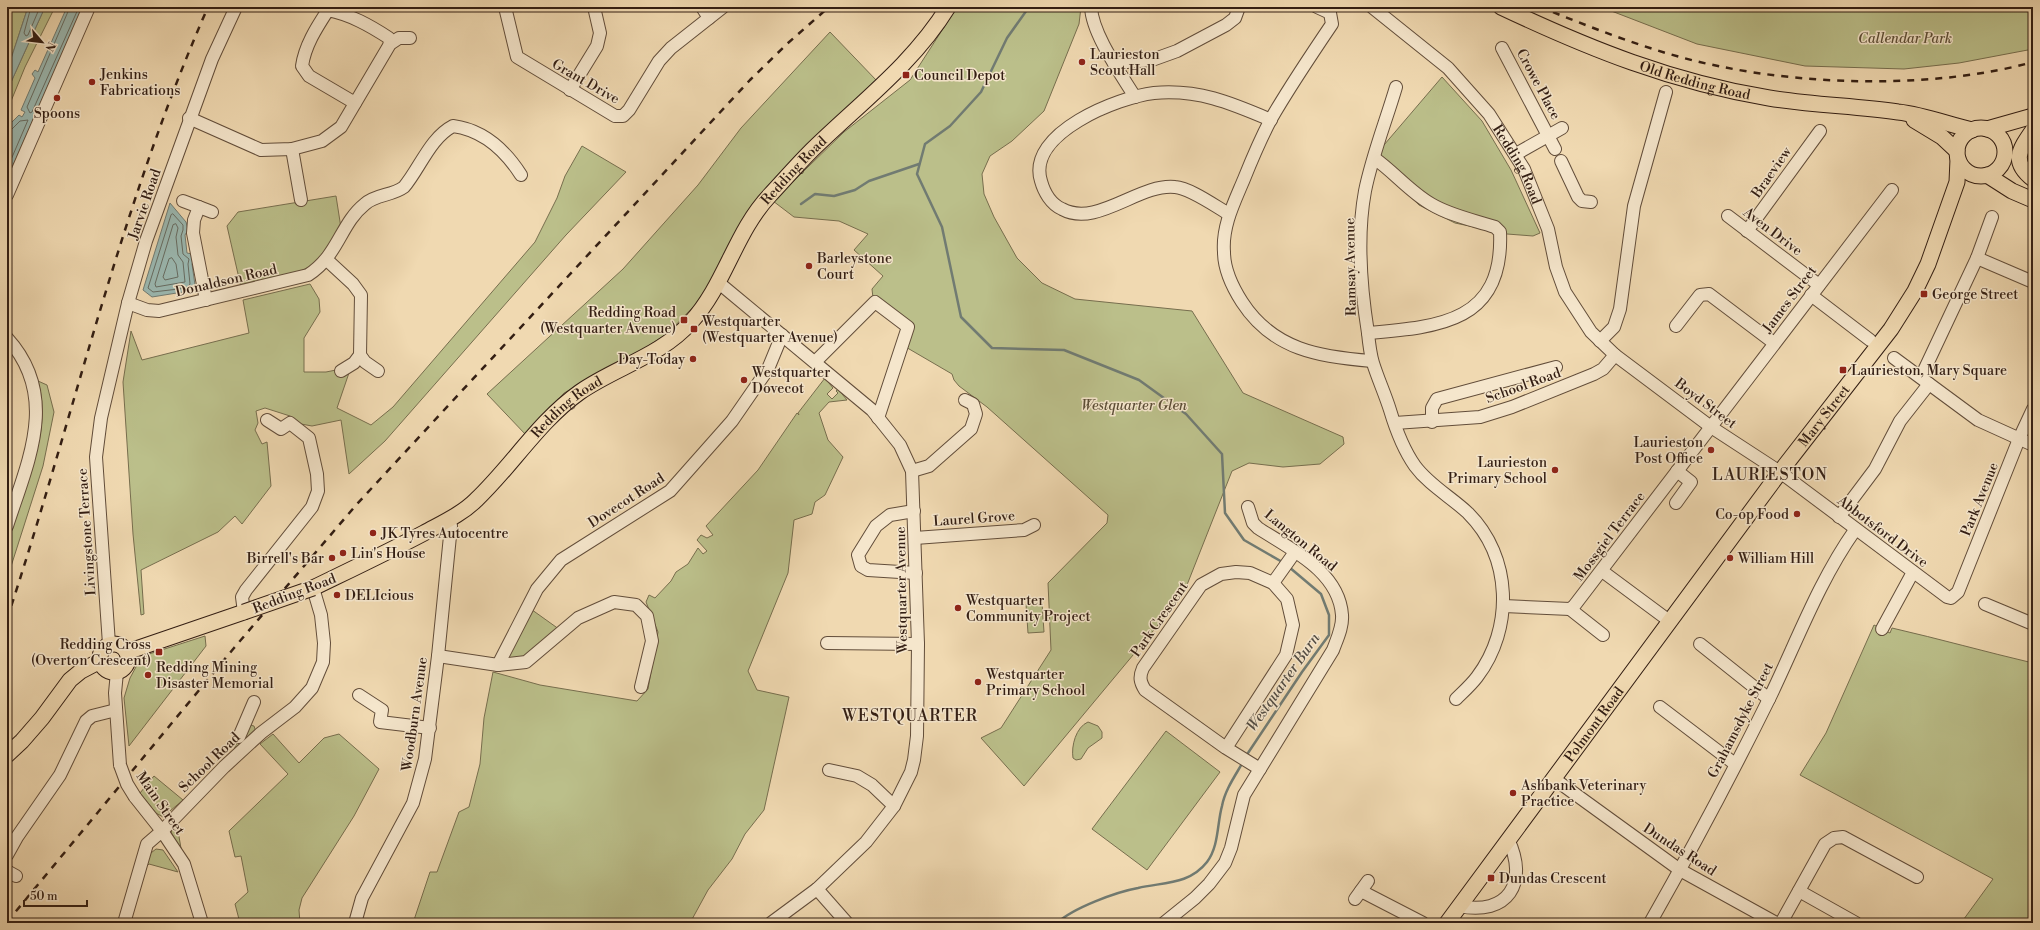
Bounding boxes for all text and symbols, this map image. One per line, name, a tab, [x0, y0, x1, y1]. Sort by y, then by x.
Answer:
north arrow	[22, 22, 62, 62]
park label: Callendar Park	[1858, 30, 1952, 48]
text: N	[42, 39, 58, 54]
place label: Laurieston Scout Hall	[1090, 46, 1160, 80]
street label: Crowe Place	[1512, 46, 1564, 123]
street label: Grant Drive	[548, 55, 623, 108]
marker: Laurieston Scout Hall	[1077, 57, 1087, 67]
street label: Old Redding Road	[1637, 58, 1752, 104]
place label: Jenkins Fabrications	[99, 66, 180, 100]
place label: Council Depot	[914, 67, 1005, 85]
marker: Council Depot	[901, 70, 911, 80]
marker: Jenkins Fabrications	[87, 77, 97, 87]
marker: Spoons	[52, 93, 62, 103]
place label: Spoons	[34, 105, 80, 123]
street label: Redding Road	[1488, 121, 1545, 207]
street label: Redding Road	[757, 133, 831, 209]
street label: Braeview	[1747, 143, 1796, 202]
street label: Jarvie Road	[124, 167, 165, 243]
street label: Aven Drive	[1738, 203, 1806, 260]
street label: Ramsay Avenue	[1341, 218, 1361, 316]
place label: Barleystone Court	[816, 250, 892, 284]
street label: Donaldson Road	[174, 261, 279, 301]
marker: Barleystone Court	[804, 261, 814, 271]
street label: James Street	[1758, 262, 1821, 338]
place label: George Street	[1932, 286, 2018, 304]
marker: George Street	[1919, 289, 1929, 299]
place label: Redding Road (Westquarter Avenue)	[540, 304, 676, 338]
place label: Westquarter (Westquarter Avenue)	[701, 313, 838, 347]
marker: Redding Road (Westquarter Avenue)	[679, 315, 689, 325]
marker: Westquarter (Westquarter Avenue)	[689, 324, 699, 334]
place label: Day-Today	[618, 351, 685, 369]
marker: Day-Today	[688, 354, 698, 364]
place label: Laurieston, Mary Square	[1851, 362, 2007, 380]
place label: Westquarter Dovecot	[751, 364, 830, 398]
street label: School Road	[1483, 364, 1563, 408]
marker: Laurieston, Mary Square	[1838, 365, 1848, 375]
street label: Redding Road	[527, 372, 606, 442]
street label: Boyd Street	[1670, 374, 1740, 433]
marker: Westquarter Dovecot	[739, 375, 749, 385]
street label: Mary Street	[1795, 382, 1854, 451]
park label: Westquarter Glen	[1081, 397, 1187, 415]
place label: Laurieston Post Office	[1633, 434, 1704, 468]
marker: Laurieston Post Office	[1706, 445, 1716, 455]
place label: Laurieston Primary School	[1448, 454, 1548, 488]
street label: Park Avenue	[1957, 460, 2003, 539]
marker: Laurieston Primary School	[1550, 465, 1560, 475]
district label: LAURIESTON	[1712, 465, 1828, 485]
street label: Livingstone Terrace	[74, 468, 100, 596]
street label: Dovecot Road	[585, 469, 668, 532]
street label: Mossgiel Terrace	[1570, 488, 1649, 585]
street label: Abbotsford Drive	[1833, 491, 1931, 572]
street label: Langton Road	[1260, 506, 1340, 576]
place label: Co-op Food	[1715, 506, 1789, 524]
street label: Laurel Grove	[933, 507, 1016, 531]
marker: Co-op Food	[1792, 509, 1802, 519]
place label: JK Tyres Autocentre	[380, 525, 509, 543]
street label: Westquarter Avenue	[892, 526, 912, 655]
marker: JK Tyres Autocentre	[368, 528, 378, 538]
place label: Lin's House	[351, 545, 426, 563]
marker: Lin's House	[338, 548, 348, 558]
place label: Birrell's Bar	[246, 550, 324, 568]
place label: William Hill	[1737, 550, 1814, 568]
marker: Birrell's Bar	[327, 553, 337, 563]
marker: William Hill	[1725, 553, 1735, 563]
street label: Redding Road	[250, 570, 339, 618]
street label: Park Crescent	[1127, 578, 1193, 661]
place label: DELIcious	[345, 587, 414, 605]
marker: DELIcious	[332, 590, 342, 600]
place label: Westquarter Community Project	[965, 592, 1091, 626]
marker: Westquarter Community Project	[953, 603, 963, 613]
water label: Westquarter Burn	[1242, 629, 1325, 735]
place label: Redding Cross (Overton Crescent)	[31, 636, 151, 670]
marker: Redding Cross (Overton Crescent)	[154, 647, 164, 657]
street label: Woodburn Avenue	[398, 656, 432, 773]
place label: Redding Mining Disaster Memorial	[156, 659, 274, 693]
street label: Grahamsdyke Street	[1704, 660, 1778, 781]
place label: Westquarter Primary School	[985, 666, 1085, 700]
marker: Redding Mining Disaster Memorial	[143, 670, 153, 680]
marker: Westquarter Primary School	[973, 677, 983, 687]
street label: Polmont Road	[1561, 684, 1628, 766]
district label: WESTQUARTER	[841, 706, 978, 726]
street label: School Road	[175, 729, 244, 796]
street label: Main Street	[132, 768, 189, 839]
place label: Ashbank Veterinary Practice	[1520, 777, 1646, 811]
marker: Ashbank Veterinary Practice	[1508, 788, 1518, 798]
street label: Dundas Road	[1639, 819, 1719, 880]
place label: Dundas Crescent	[1499, 870, 1606, 888]
marker: Dundas Crescent	[1486, 873, 1496, 883]
scale bar	[24, 882, 87, 908]
text: 50 m	[30, 889, 58, 904]

